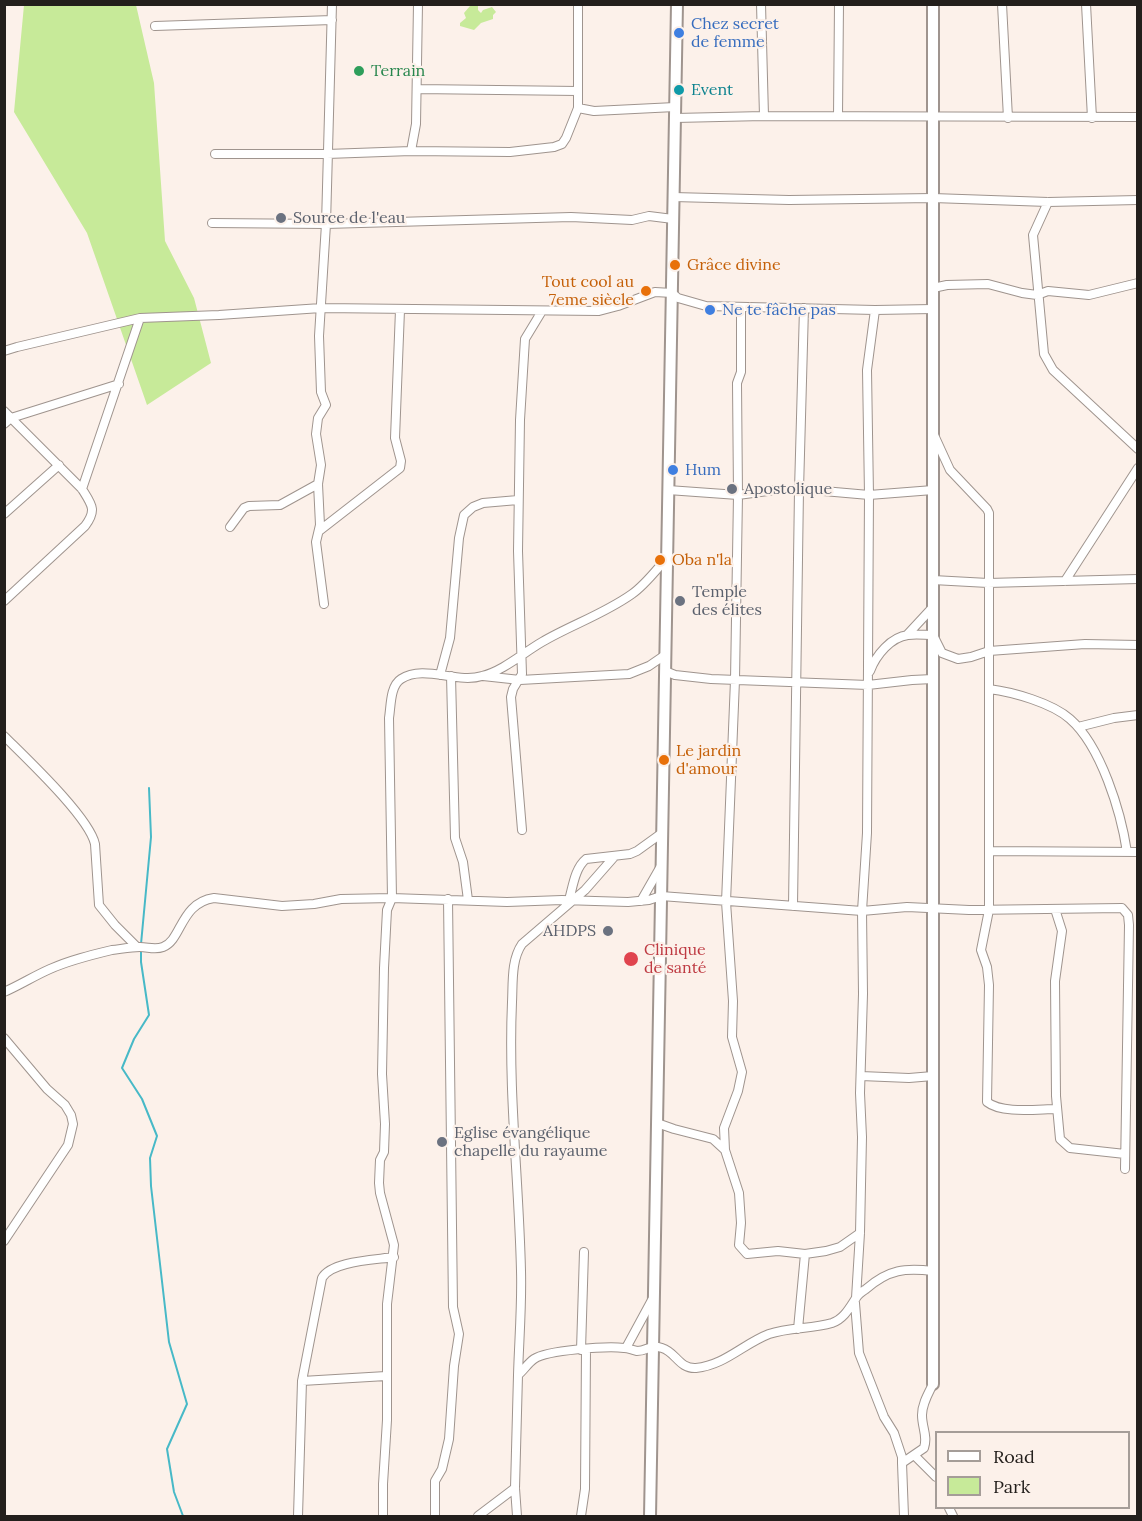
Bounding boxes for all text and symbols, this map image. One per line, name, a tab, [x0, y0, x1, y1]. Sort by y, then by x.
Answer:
place label: Chez secret de femme	[691, 14, 779, 52]
marker: Chez secret de femme	[672, 26, 686, 40]
place label: Terrain	[371, 61, 425, 81]
marker: Terrain	[352, 64, 366, 78]
place label: Event	[691, 80, 733, 100]
marker: Event	[672, 83, 686, 97]
place label: Source de l'eau	[293, 208, 405, 228]
marker: Source de l'eau	[274, 211, 288, 225]
place label: Grâce divine	[687, 255, 781, 275]
marker: Grâce divine	[668, 258, 682, 272]
place label: Tout cool au 7eme siècle	[542, 272, 634, 310]
marker: Tout cool au 7eme siècle	[639, 284, 653, 298]
place label: Ne te fâche pas	[722, 300, 836, 320]
marker: Ne te fâche pas	[703, 303, 717, 317]
place label: Hum	[685, 460, 721, 480]
marker: Hum	[666, 463, 680, 477]
place label: Apostolique	[744, 479, 832, 499]
marker: Apostolique	[725, 482, 739, 496]
place label: Oba n'la	[672, 550, 732, 570]
marker: Oba n'la	[653, 553, 667, 567]
place label: Temple des élites	[692, 582, 762, 620]
marker: Temple des élites	[673, 594, 687, 608]
place label: Le jardin d'amour	[676, 741, 741, 779]
marker: Le jardin d'amour	[657, 753, 671, 767]
place label: AHDPS	[543, 921, 596, 941]
marker: AHDPS	[601, 924, 615, 938]
place label: Clinique de santé	[644, 940, 707, 978]
marker: Clinique de santé	[622, 950, 640, 968]
place label: Eglise évangélique chapelle du rayaume	[454, 1123, 608, 1161]
marker: Eglise évangélique chapelle du rayaume	[435, 1135, 449, 1149]
legend	[935, 1431, 1130, 1509]
text: Road	[993, 1445, 1035, 1468]
text: Park	[993, 1475, 1030, 1498]

